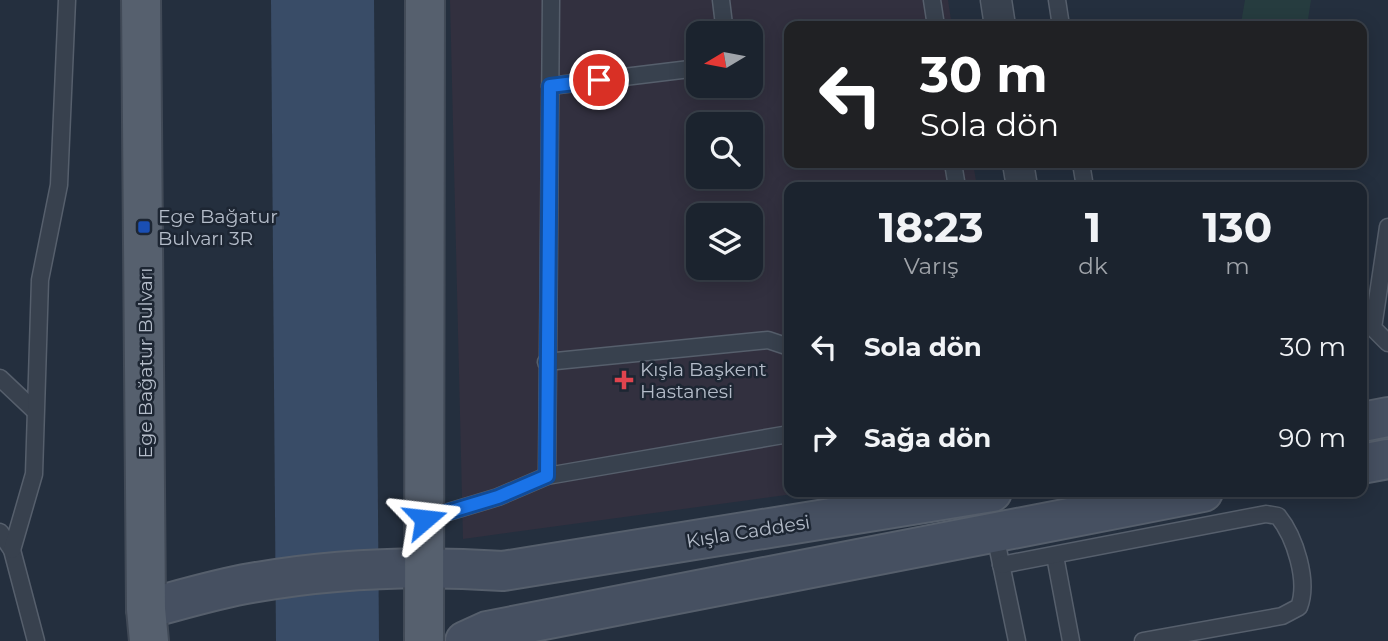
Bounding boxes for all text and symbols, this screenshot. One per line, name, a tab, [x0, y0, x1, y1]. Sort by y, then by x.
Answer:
north arrow	[686, 21, 763, 98]
map controls	[686, 21, 763, 280]
text: 30 m	[920, 45, 1048, 104]
icon: left	[805, 49, 896, 140]
pin	[569, 50, 629, 110]
icon: arrive	[580, 61, 618, 99]
text: Sola dön	[920, 105, 1059, 144]
button: search	[686, 112, 763, 189]
text: 18:23	[879, 201, 984, 253]
text: 1	[1085, 201, 1101, 253]
text: 130	[1202, 201, 1272, 253]
button: layers	[686, 203, 763, 280]
place label: Ege Bağatur Bulvarı 3R	[158, 205, 278, 250]
marker: Ege Bağatur Bulvarı 3R	[136, 219, 152, 235]
text: Varış	[904, 252, 959, 280]
text: dk	[1078, 252, 1108, 280]
text: m	[1225, 252, 1250, 280]
street label: Ege Bağatur Bulvarı	[134, 268, 157, 458]
icon: left	[805, 328, 843, 366]
text: Sola dön	[864, 331, 982, 363]
text: 30 m	[1280, 331, 1346, 363]
place label: Kışla Başkent Hastanesi	[640, 358, 767, 403]
marker: Kışla Başkent Hastanesi	[614, 370, 634, 390]
icon: right	[805, 419, 843, 457]
text: Sağa dön	[864, 422, 991, 454]
text: 90 m	[1279, 422, 1346, 454]
position arrow	[388, 482, 462, 556]
street label: Kışla Caddesi	[684, 510, 812, 553]

